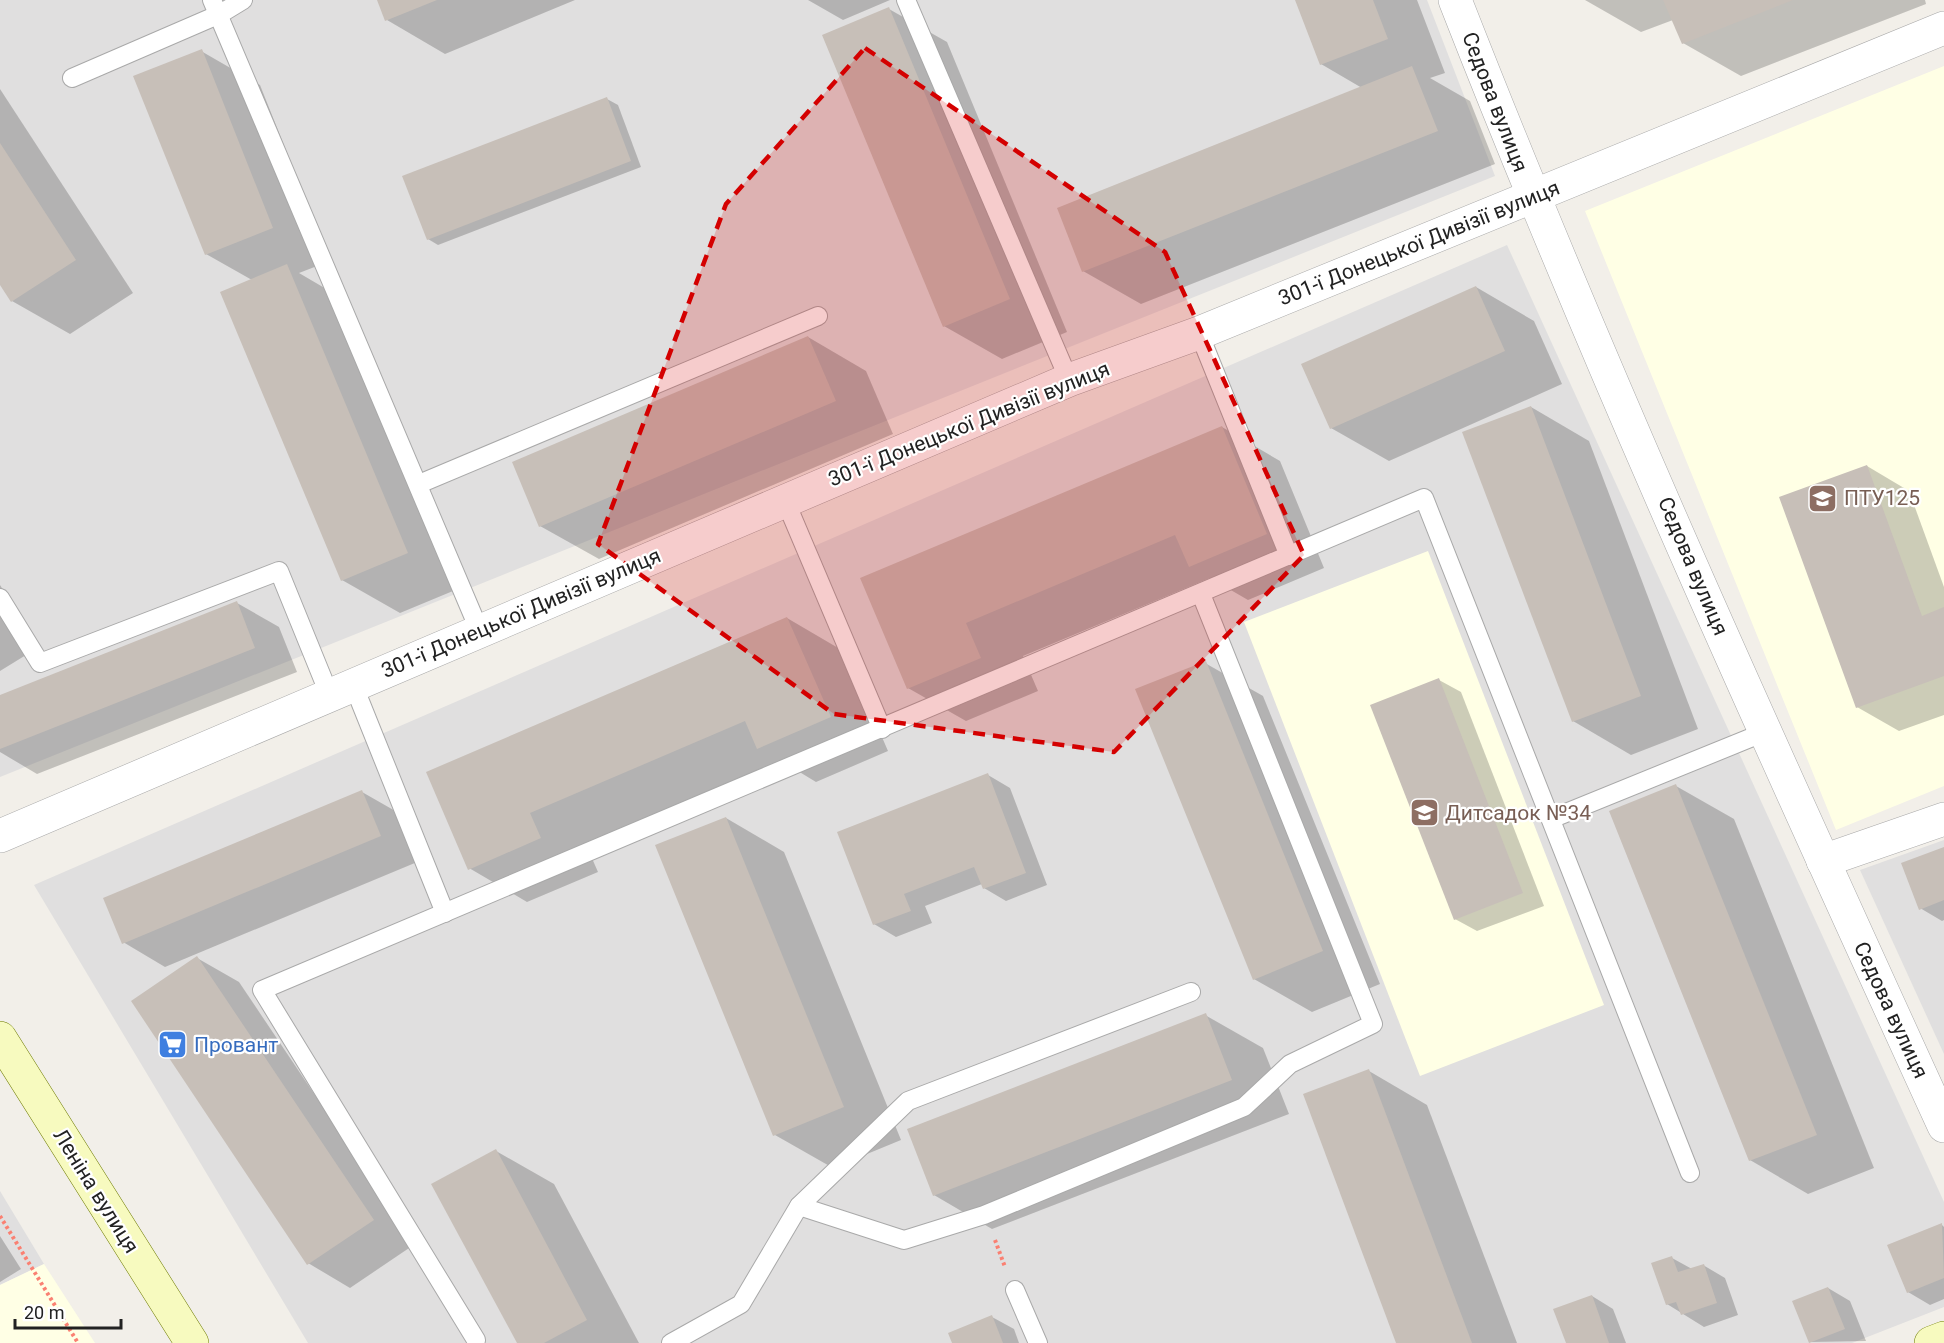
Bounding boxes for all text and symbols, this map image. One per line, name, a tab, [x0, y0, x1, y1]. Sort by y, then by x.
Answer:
street label: Седова вулиця	[1457, 29, 1533, 175]
street label: 301-ї Донецької Дивізії вулиця	[1275, 175, 1563, 311]
street label: 301-ї Донецької Дивізії вулиця	[825, 356, 1113, 492]
school or university icon: ПТУ125	[1807, 482, 1839, 514]
place label: ПТУ125	[1844, 486, 1920, 510]
street label: Седова вулиця	[1653, 493, 1733, 639]
street label: 301-ї Донецької Дивізії вулиця	[378, 543, 664, 683]
school or university icon: Дитсадок №34	[1408, 797, 1440, 829]
place label: Дитсадок №34	[1445, 801, 1591, 825]
street label: Седова вулиця	[1849, 938, 1933, 1082]
supermarket icon: Провант	[157, 1029, 189, 1061]
place label: Провант	[194, 1033, 278, 1057]
street label: Леніна вулиця	[48, 1125, 144, 1257]
scale bar	[15, 1292, 122, 1330]
text: 20 m	[24, 1302, 64, 1323]

